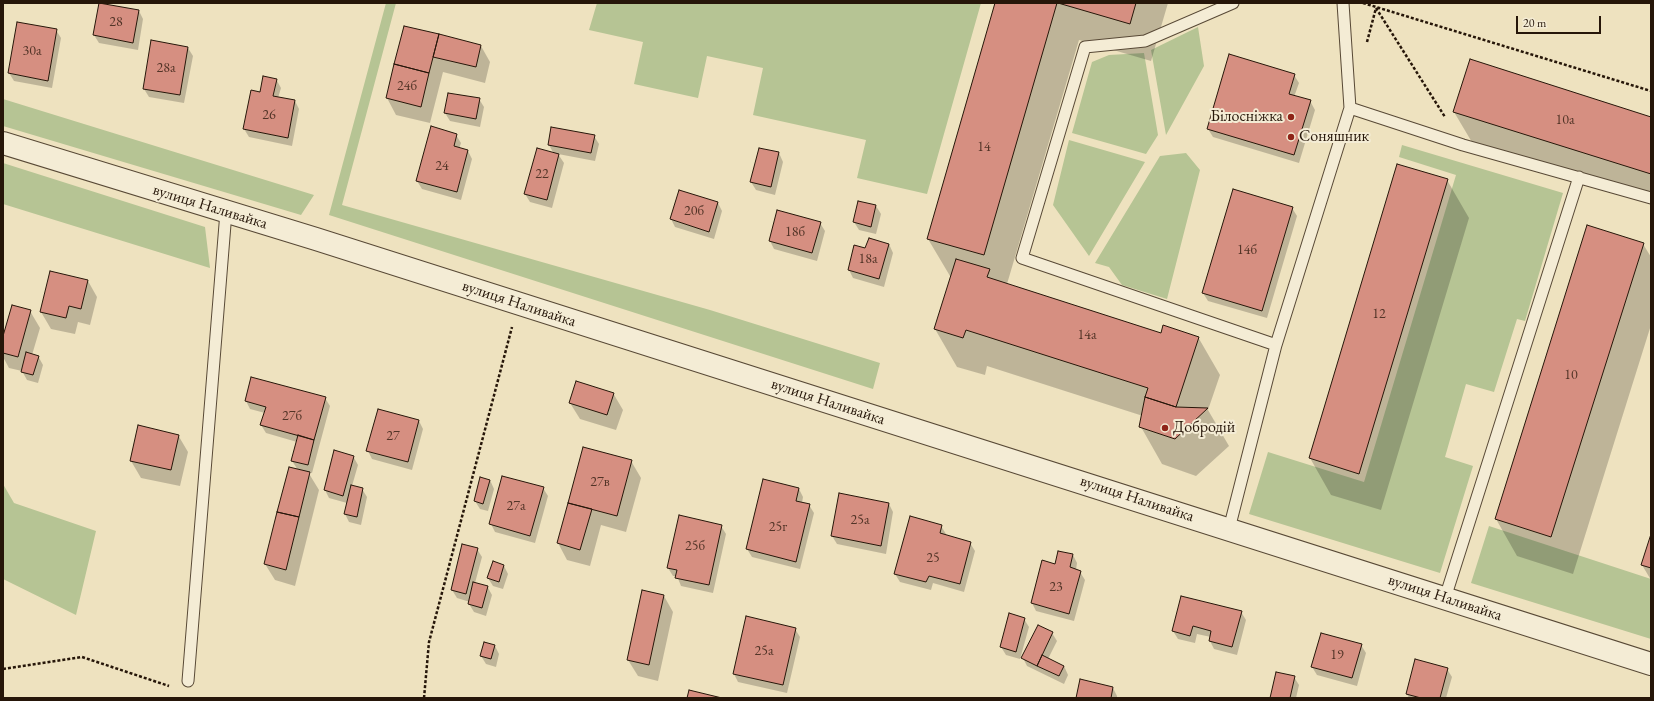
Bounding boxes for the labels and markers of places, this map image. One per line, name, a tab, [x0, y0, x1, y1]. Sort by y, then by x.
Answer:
place label: Білосніжка	[1211, 107, 1283, 127]
marker: Білосніжка	[1286, 112, 1296, 122]
place label: Соняшник	[1299, 127, 1369, 147]
marker: Соняшник	[1286, 132, 1296, 142]
place label: Добродій	[1173, 418, 1235, 438]
marker: Добродій	[1160, 423, 1170, 433]

